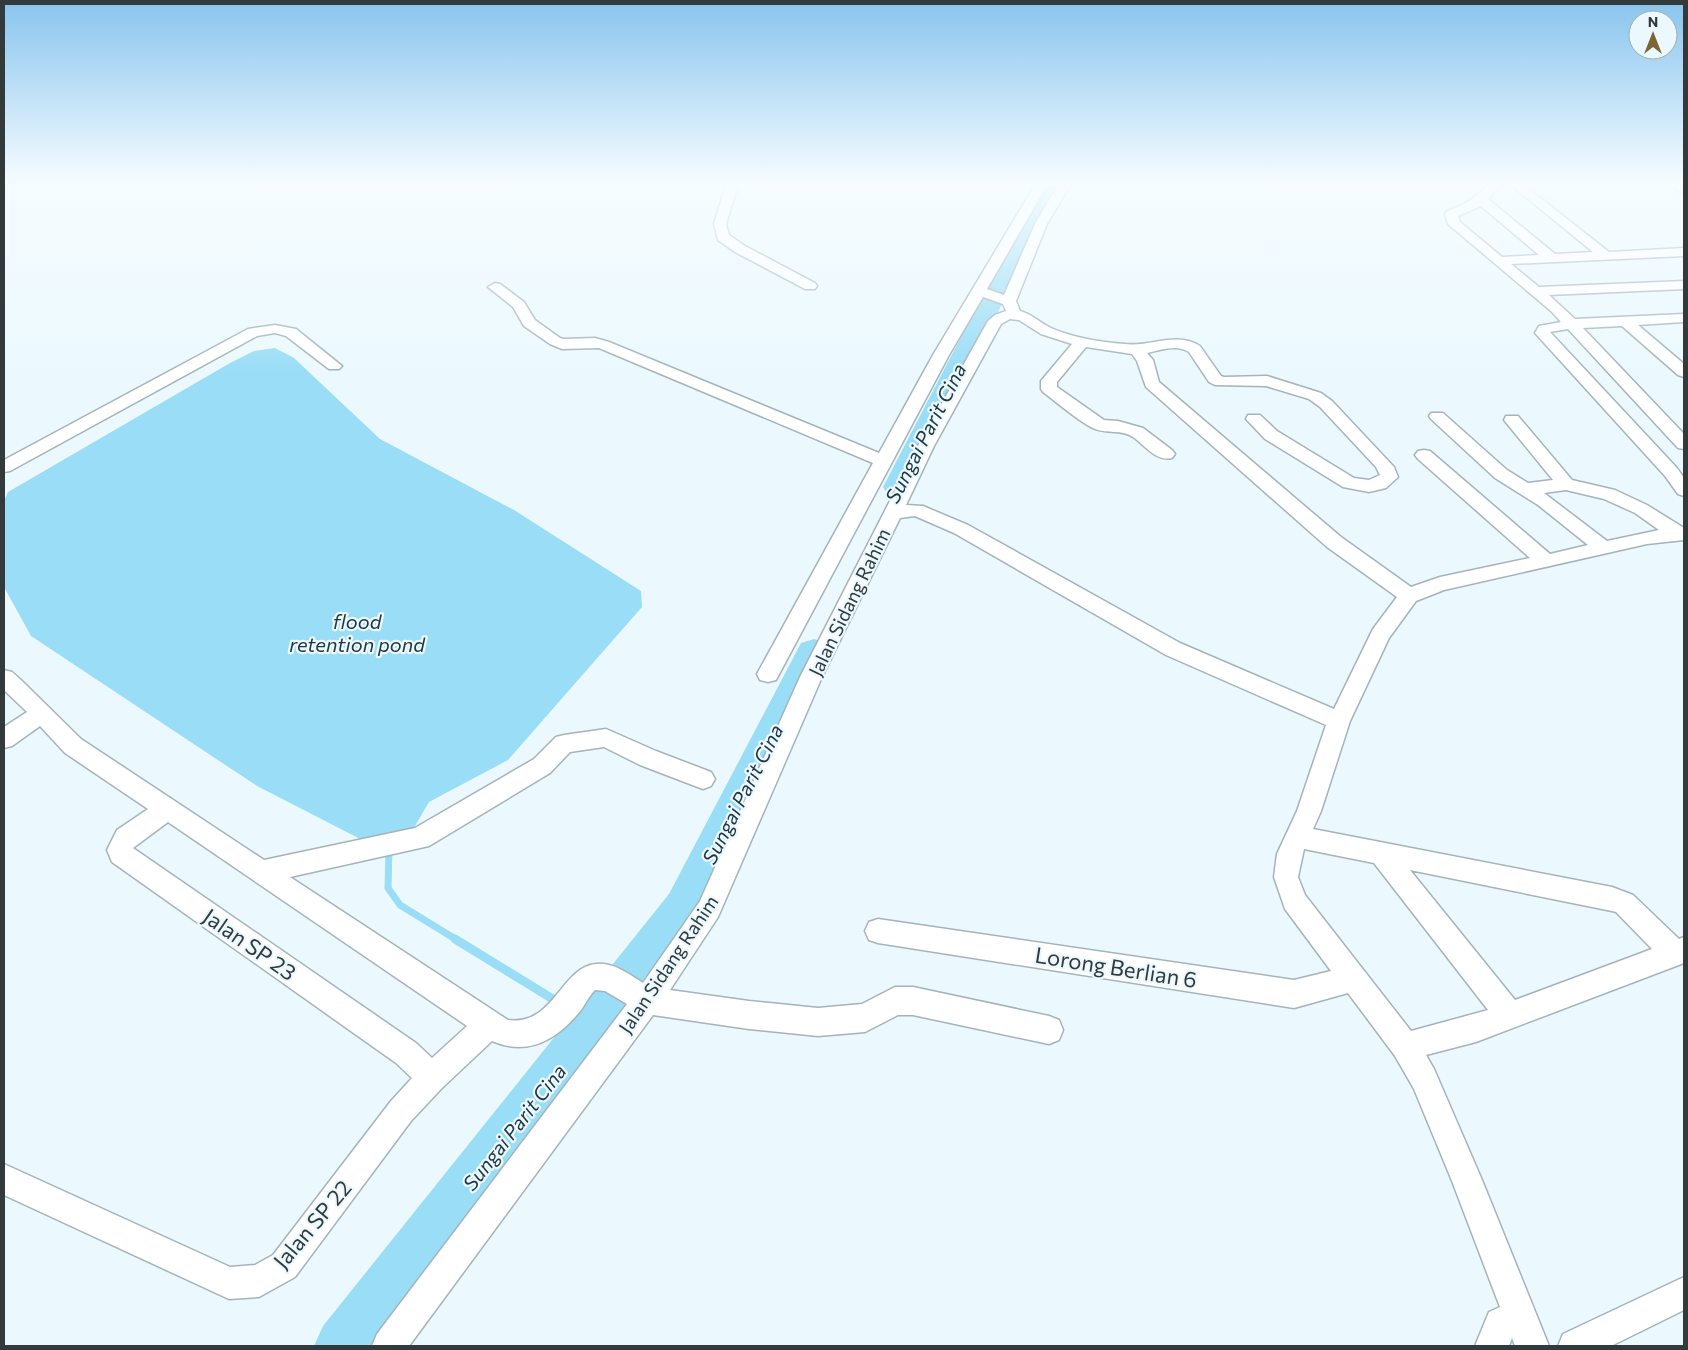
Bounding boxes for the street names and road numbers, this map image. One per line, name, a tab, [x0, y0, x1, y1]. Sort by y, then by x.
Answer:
street label: Jalan Sidang Rahim	[803, 524, 895, 680]
street label: Jalan Sidang Rahim	[613, 891, 723, 1037]
street label: Jalan SP 23	[198, 902, 302, 986]
street label: Lorong Berlian 6	[1033, 941, 1199, 993]
street label: Jalan SP 22	[267, 1174, 357, 1274]

